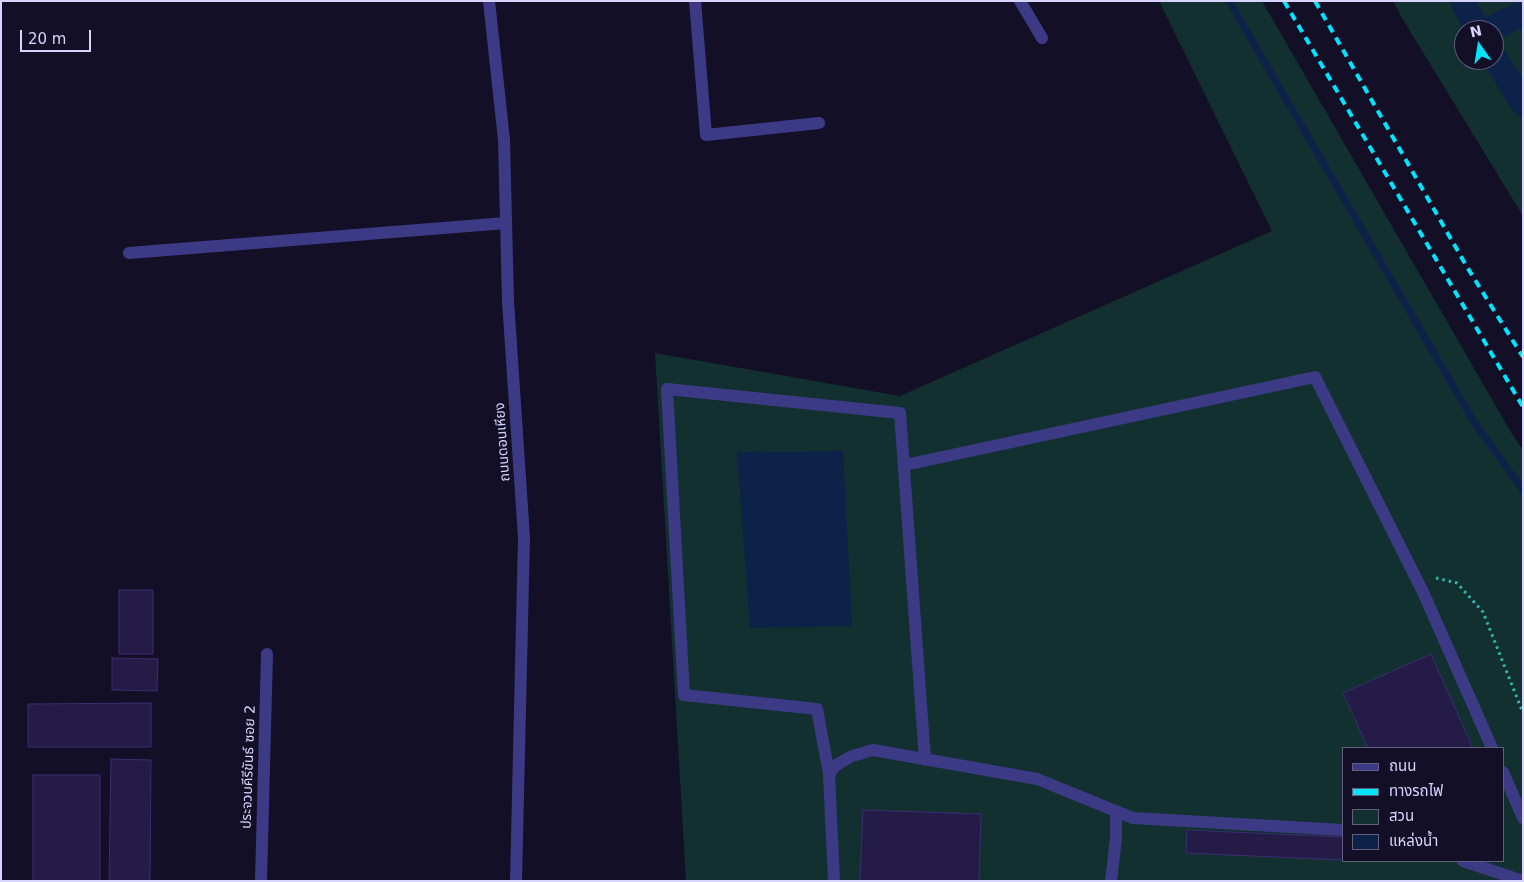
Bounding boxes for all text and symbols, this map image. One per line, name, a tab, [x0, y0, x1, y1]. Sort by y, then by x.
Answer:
scale bar	[22, 20, 94, 52]
north arrow	[1454, 20, 1504, 70]
text: N	[1468, 22, 1483, 40]
text: 20 m	[28, 30, 66, 48]
street label: ถนนดอนเหียง	[492, 402, 514, 482]
street label: ประจวบคีรีขันธ์ ซอย 2	[238, 705, 260, 829]
legend	[1342, 747, 1504, 862]
text: ถนน	[1389, 757, 1416, 775]
text: ทางรถไฟ	[1389, 782, 1443, 800]
text: สวน	[1389, 807, 1414, 825]
text: แหล่งน้ำ	[1389, 832, 1438, 850]

